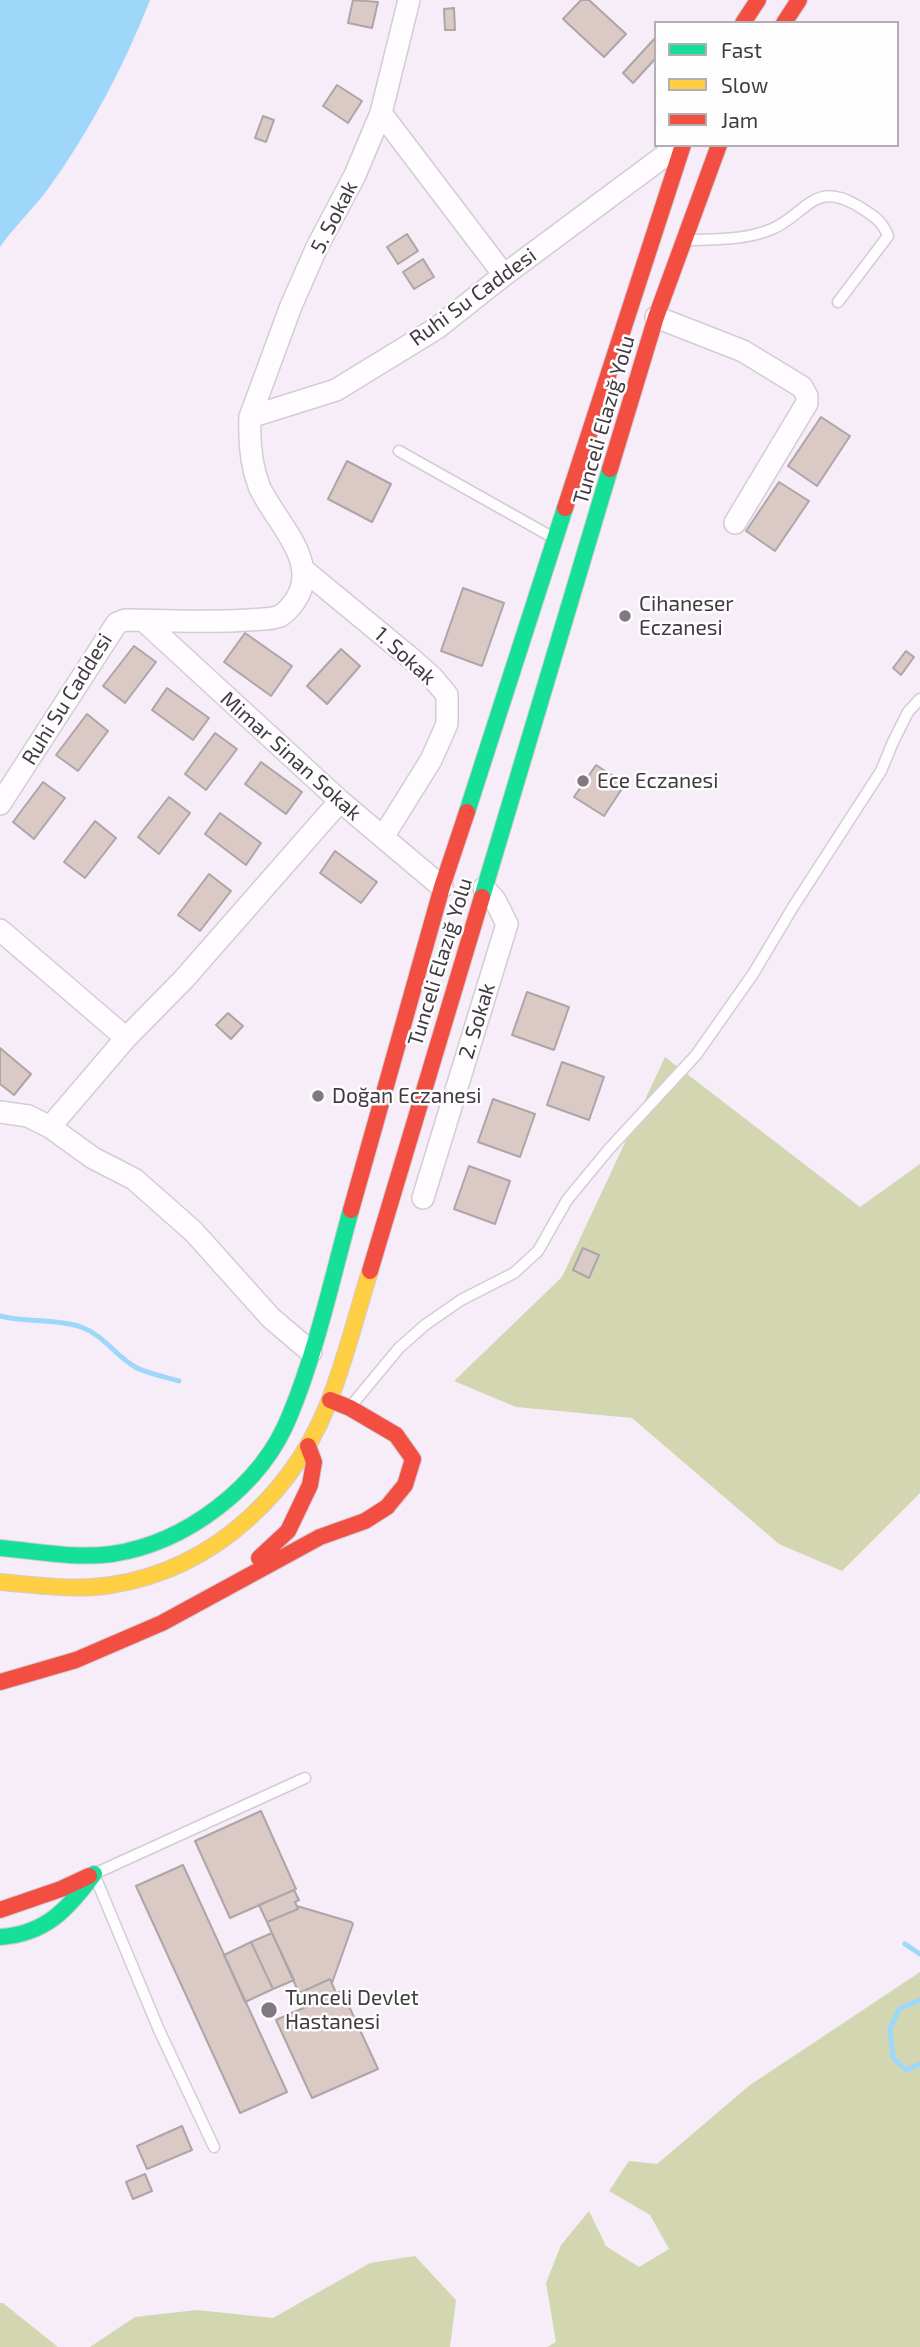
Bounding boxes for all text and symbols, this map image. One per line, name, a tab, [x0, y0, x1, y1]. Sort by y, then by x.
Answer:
legend	[654, 21, 899, 147]
text: Fast	[721, 37, 762, 62]
text: Slow	[721, 72, 768, 97]
text: Jam	[721, 107, 758, 132]
street label: 5. Sokak	[305, 177, 363, 257]
street label: Ruhi Su Caddesi	[405, 243, 541, 351]
street label: Tunceli Elazığ Yolu	[568, 333, 640, 507]
place label: Cihaneser Eczanesi	[639, 591, 734, 641]
marker: Cihaneser Eczanesi	[617, 608, 633, 624]
street label: 1. Sokak	[369, 622, 441, 690]
street label: Ruhi Su Caddesi	[17, 629, 117, 769]
street label: Mimar Sinan Sokak	[215, 686, 367, 826]
place label: Ece Eczanesi	[597, 768, 718, 794]
marker: Ece Eczanesi	[575, 773, 591, 789]
street label: Tunceli Elazığ Yolu	[402, 875, 478, 1049]
street label: 2. Sokak	[454, 980, 500, 1062]
place label: Doğan Eczanesi	[332, 1083, 482, 1109]
marker: Doğan Eczanesi	[310, 1088, 326, 1104]
place label: Tunceli Devlet Hastanesi	[285, 1985, 419, 2035]
marker: Tunceli Devlet Hastanesi	[259, 2000, 279, 2020]

